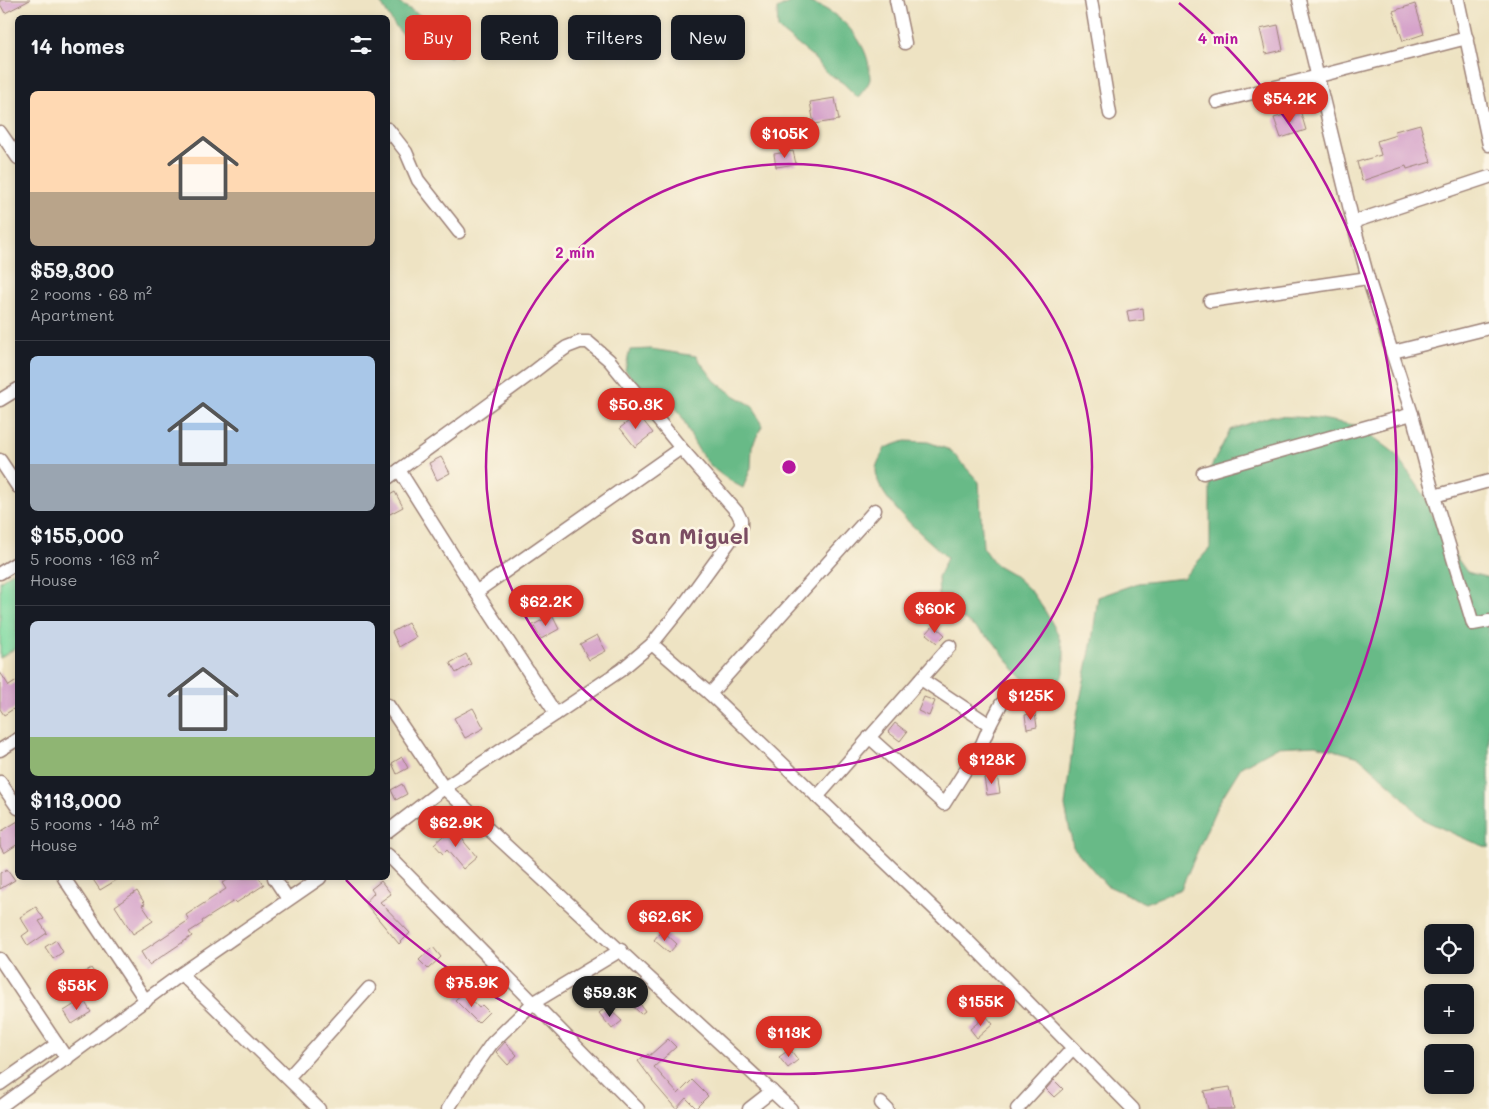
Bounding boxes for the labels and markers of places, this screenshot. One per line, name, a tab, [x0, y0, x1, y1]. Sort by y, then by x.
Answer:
pin: $54.2K	[1249, 82, 1331, 124]
pin: $105K	[750, 116, 820, 159]
pin: $50.3K	[595, 388, 677, 430]
centre of rings	[780, 458, 798, 476]
pin: $62.2K	[505, 584, 587, 627]
pin: $60K	[905, 592, 965, 634]
pin: $125K	[996, 678, 1066, 721]
pin: $128K	[957, 742, 1027, 785]
pin: $62.9K	[415, 806, 497, 848]
pin: $62.6K	[624, 900, 706, 942]
pin: $75.9K	[431, 966, 513, 1008]
pin: $58K	[47, 968, 107, 1011]
pin: $59.3K	[569, 976, 651, 1018]
pin: $155K	[946, 984, 1016, 1027]
pin: $113K	[754, 1016, 824, 1058]

